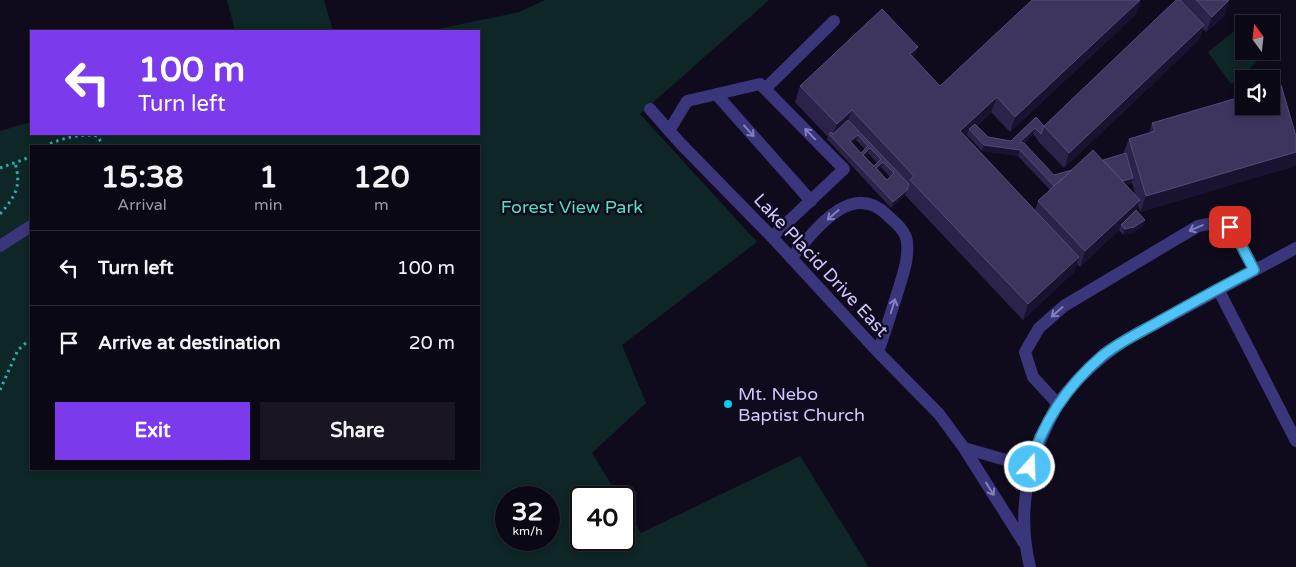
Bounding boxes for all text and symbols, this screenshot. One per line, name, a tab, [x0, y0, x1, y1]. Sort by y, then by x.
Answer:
north arrow	[1235, 15, 1280, 60]
map controls	[1235, 15, 1280, 115]
text: 100 m	[138, 49, 245, 91]
icon: left	[55, 50, 120, 115]
button: sound	[1235, 70, 1280, 115]
text: Turn left	[138, 91, 226, 117]
one-way arrow	[743, 124, 754, 137]
one-way arrow	[804, 128, 816, 140]
text: 15:38	[100, 159, 184, 196]
text: 1	[259, 159, 278, 196]
text: 120	[353, 159, 410, 196]
street label: Lake Placid Drive East	[749, 189, 893, 341]
text: Arrival	[117, 195, 167, 215]
text: min	[254, 195, 283, 215]
text: m	[374, 195, 389, 215]
park label: Forest View Park	[501, 196, 643, 218]
pin	[1209, 206, 1251, 248]
one-way arrow	[826, 209, 839, 220]
icon: arrive	[1216, 213, 1244, 241]
one-way arrow	[1189, 224, 1204, 234]
icon: left	[55, 254, 83, 282]
text: Turn left	[98, 257, 174, 279]
text: 100 m	[397, 257, 455, 279]
one-way arrow	[889, 298, 898, 314]
one-way arrow	[1051, 306, 1064, 318]
icon: arrive	[55, 329, 83, 357]
text: Arrive at destination	[98, 332, 281, 354]
text: 20 m	[409, 332, 455, 354]
place label: Mt. Nebo Baptist Church	[738, 383, 865, 426]
marker: Mt. Nebo Baptist Church	[722, 398, 734, 410]
button: Exit	[55, 402, 250, 460]
button: Share	[260, 402, 455, 460]
position arrow	[1003, 440, 1055, 492]
one-way arrow	[984, 482, 995, 496]
speed limit sign: 40	[570, 486, 635, 551]
text: 32	[512, 497, 543, 527]
text: km/h	[512, 524, 543, 538]

